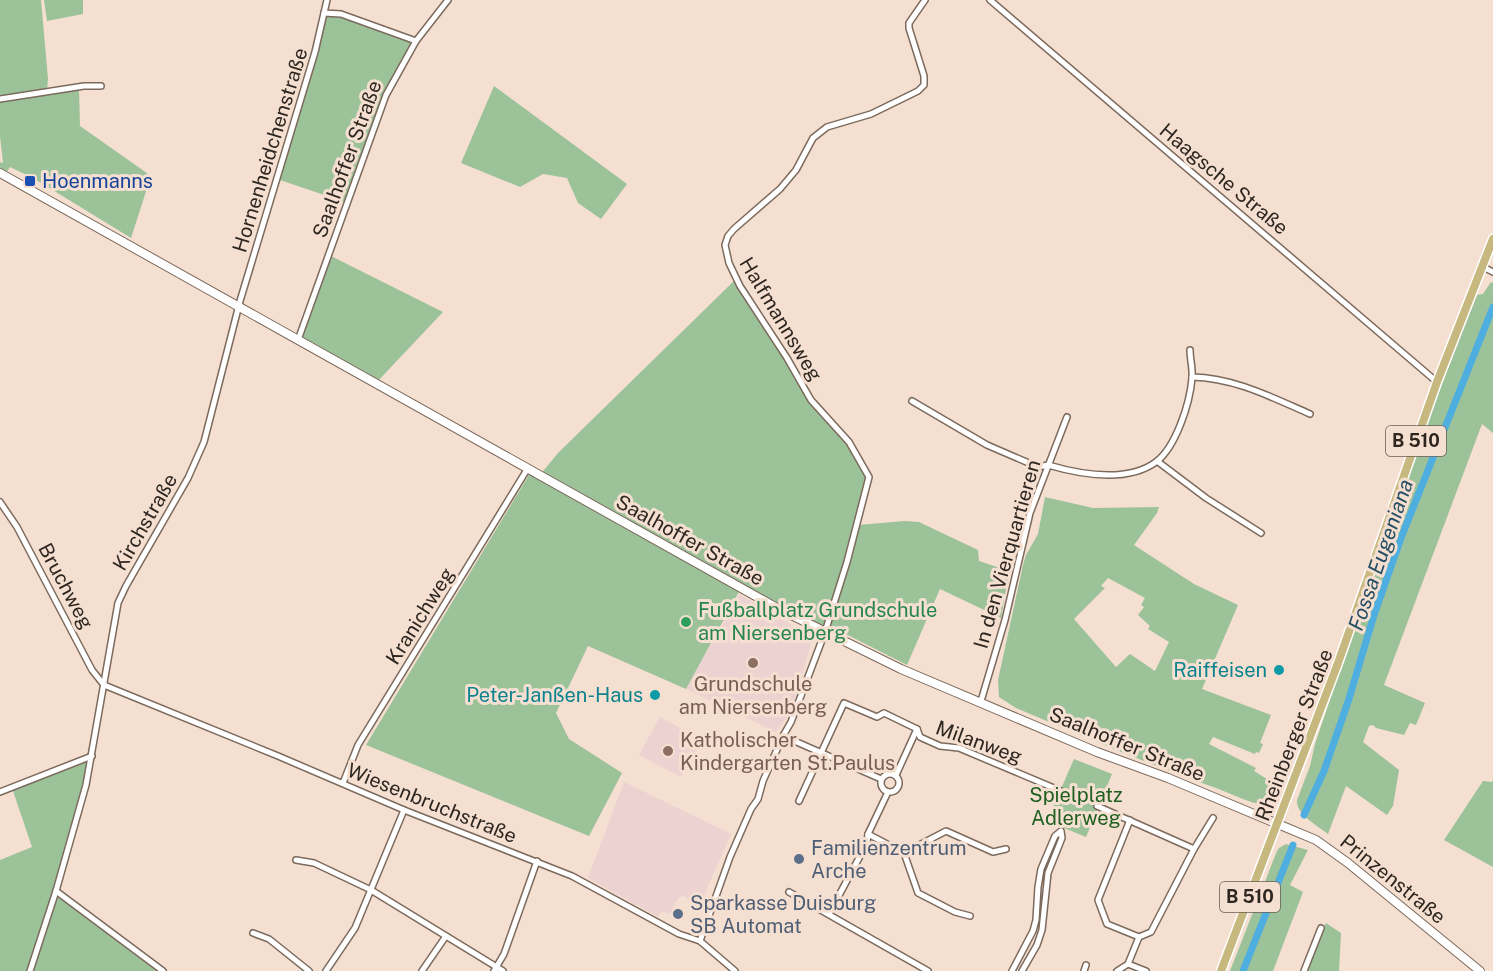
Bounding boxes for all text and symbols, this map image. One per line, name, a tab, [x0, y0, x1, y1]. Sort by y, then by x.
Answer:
street label: Hornenheidchenstraße	[227, 45, 313, 255]
street label: Saalhoffer Straße	[307, 77, 387, 241]
street label: Haagsche Straße	[1155, 118, 1293, 240]
place label: Hoenmanns	[42, 169, 153, 193]
marker: Hoenmanns	[23, 174, 37, 188]
street label: Halfmannsweg	[735, 253, 827, 385]
road number: B 510	[1386, 426, 1446, 456]
street label: In den Vierquartieren	[969, 457, 1045, 651]
street label: Kirchstraße	[108, 469, 182, 575]
water label: Fossa Eugeniana	[1343, 476, 1418, 634]
street label: Saalhoffer Straße	[612, 489, 768, 591]
street label: Bruchweg	[33, 539, 99, 633]
street label: Kranichweg	[381, 563, 459, 669]
place label: Fußballplatz Grundschule am Niersenberg	[698, 598, 937, 645]
marker: Fußballplatz Grundschule am Niersenberg	[679, 615, 693, 629]
street label: Rheinberger Straße	[1250, 646, 1338, 824]
marker: Grundschule am Niersenberg	[746, 656, 760, 670]
place label: Raiffeisen	[1173, 658, 1267, 682]
marker: Raiffeisen	[1272, 663, 1286, 677]
place label: Grundschule am Niersenberg	[679, 672, 827, 719]
place label: Peter-Janßen-Haus	[466, 683, 643, 707]
marker: Peter-Janßen-Haus	[648, 688, 662, 702]
street label: Saalhoffer Straße	[1046, 702, 1208, 786]
street label: Milanweg	[933, 715, 1025, 769]
place label: Katholischer Kindergarten St.Paulus	[680, 728, 895, 775]
marker: Katholischer Kindergarten St.Paulus	[661, 744, 675, 758]
street label: Wiesenbruchstraße	[344, 758, 520, 848]
park label: Spielplatz Adlerweg	[1029, 783, 1123, 830]
street label: Prinzenstraße	[1335, 829, 1451, 929]
place label: Familienzentrum Arche	[811, 836, 967, 883]
marker: Familienzentrum Arche	[792, 852, 806, 866]
road number: B 510	[1220, 882, 1280, 912]
place label: Sparkasse Duisburg SB Automat	[690, 891, 877, 938]
marker: Sparkasse Duisburg SB Automat	[671, 907, 685, 921]

